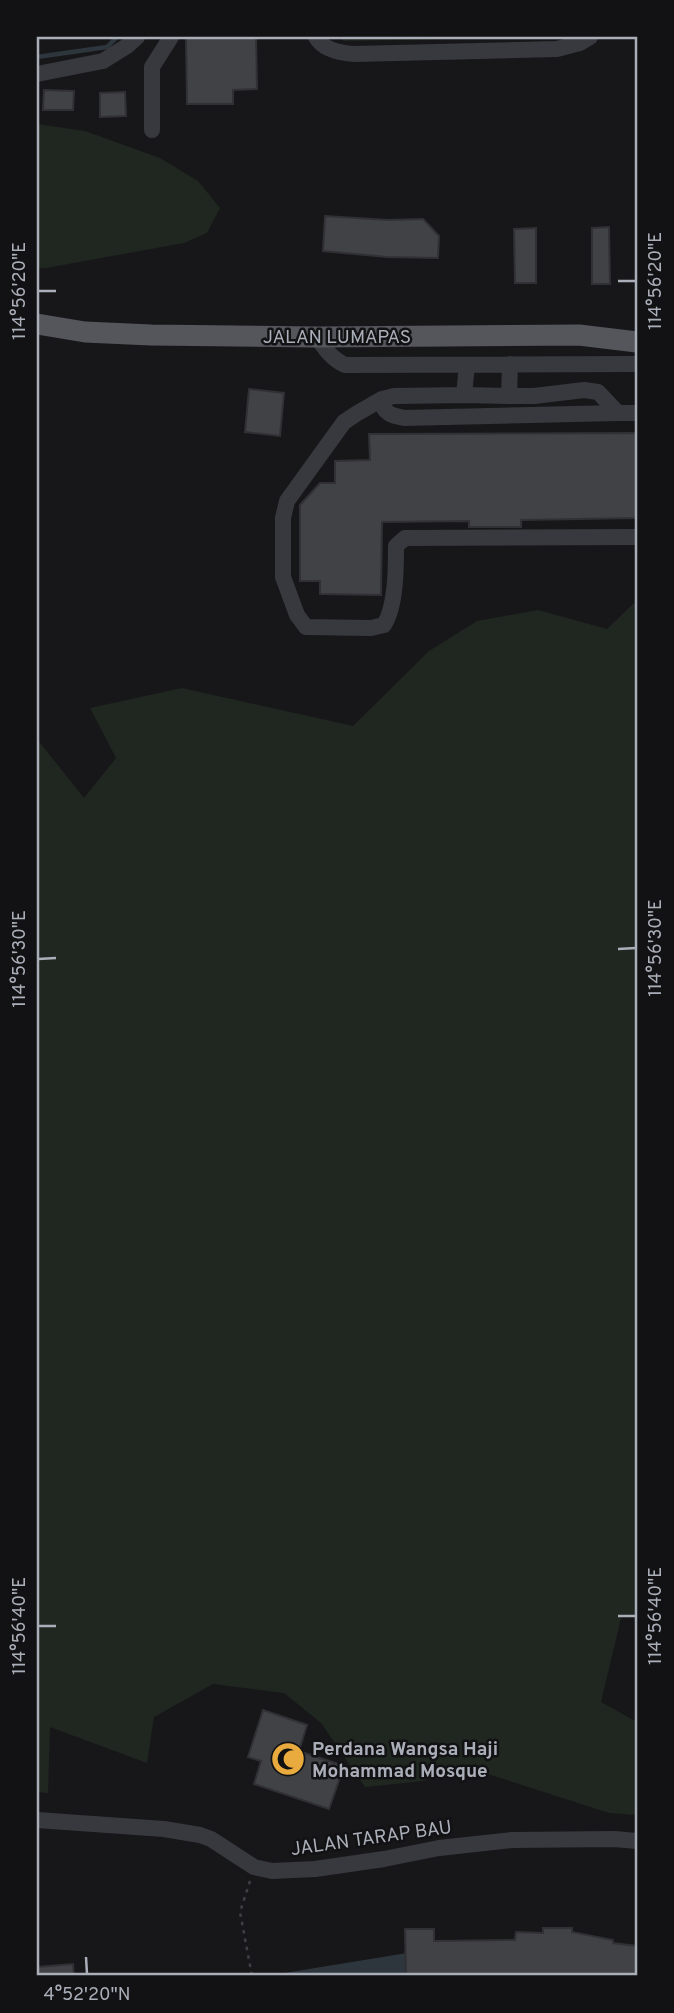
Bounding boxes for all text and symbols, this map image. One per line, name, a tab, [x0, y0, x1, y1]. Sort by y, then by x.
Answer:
text: 114°56'20"E	[645, 232, 668, 330]
text: 114°56'20"E	[9, 242, 32, 340]
street label: JALAN LUMAPAS	[263, 326, 411, 350]
text: 114°56'30"E	[645, 899, 668, 997]
text: 114°56'30"E	[9, 910, 32, 1008]
text: 114°56'40"E	[645, 1567, 668, 1665]
text: 114°56'40"E	[9, 1577, 32, 1675]
place label: Perdana Wangsa Haji Mohammad Mosque	[312, 1738, 498, 1784]
mosque icon: Perdana Wangsa Haji Mohammad Mosque	[269, 1740, 307, 1778]
street label: JALAN TARAP BAU	[289, 1816, 453, 1862]
text: 4°52'20"N	[43, 1984, 131, 2007]

